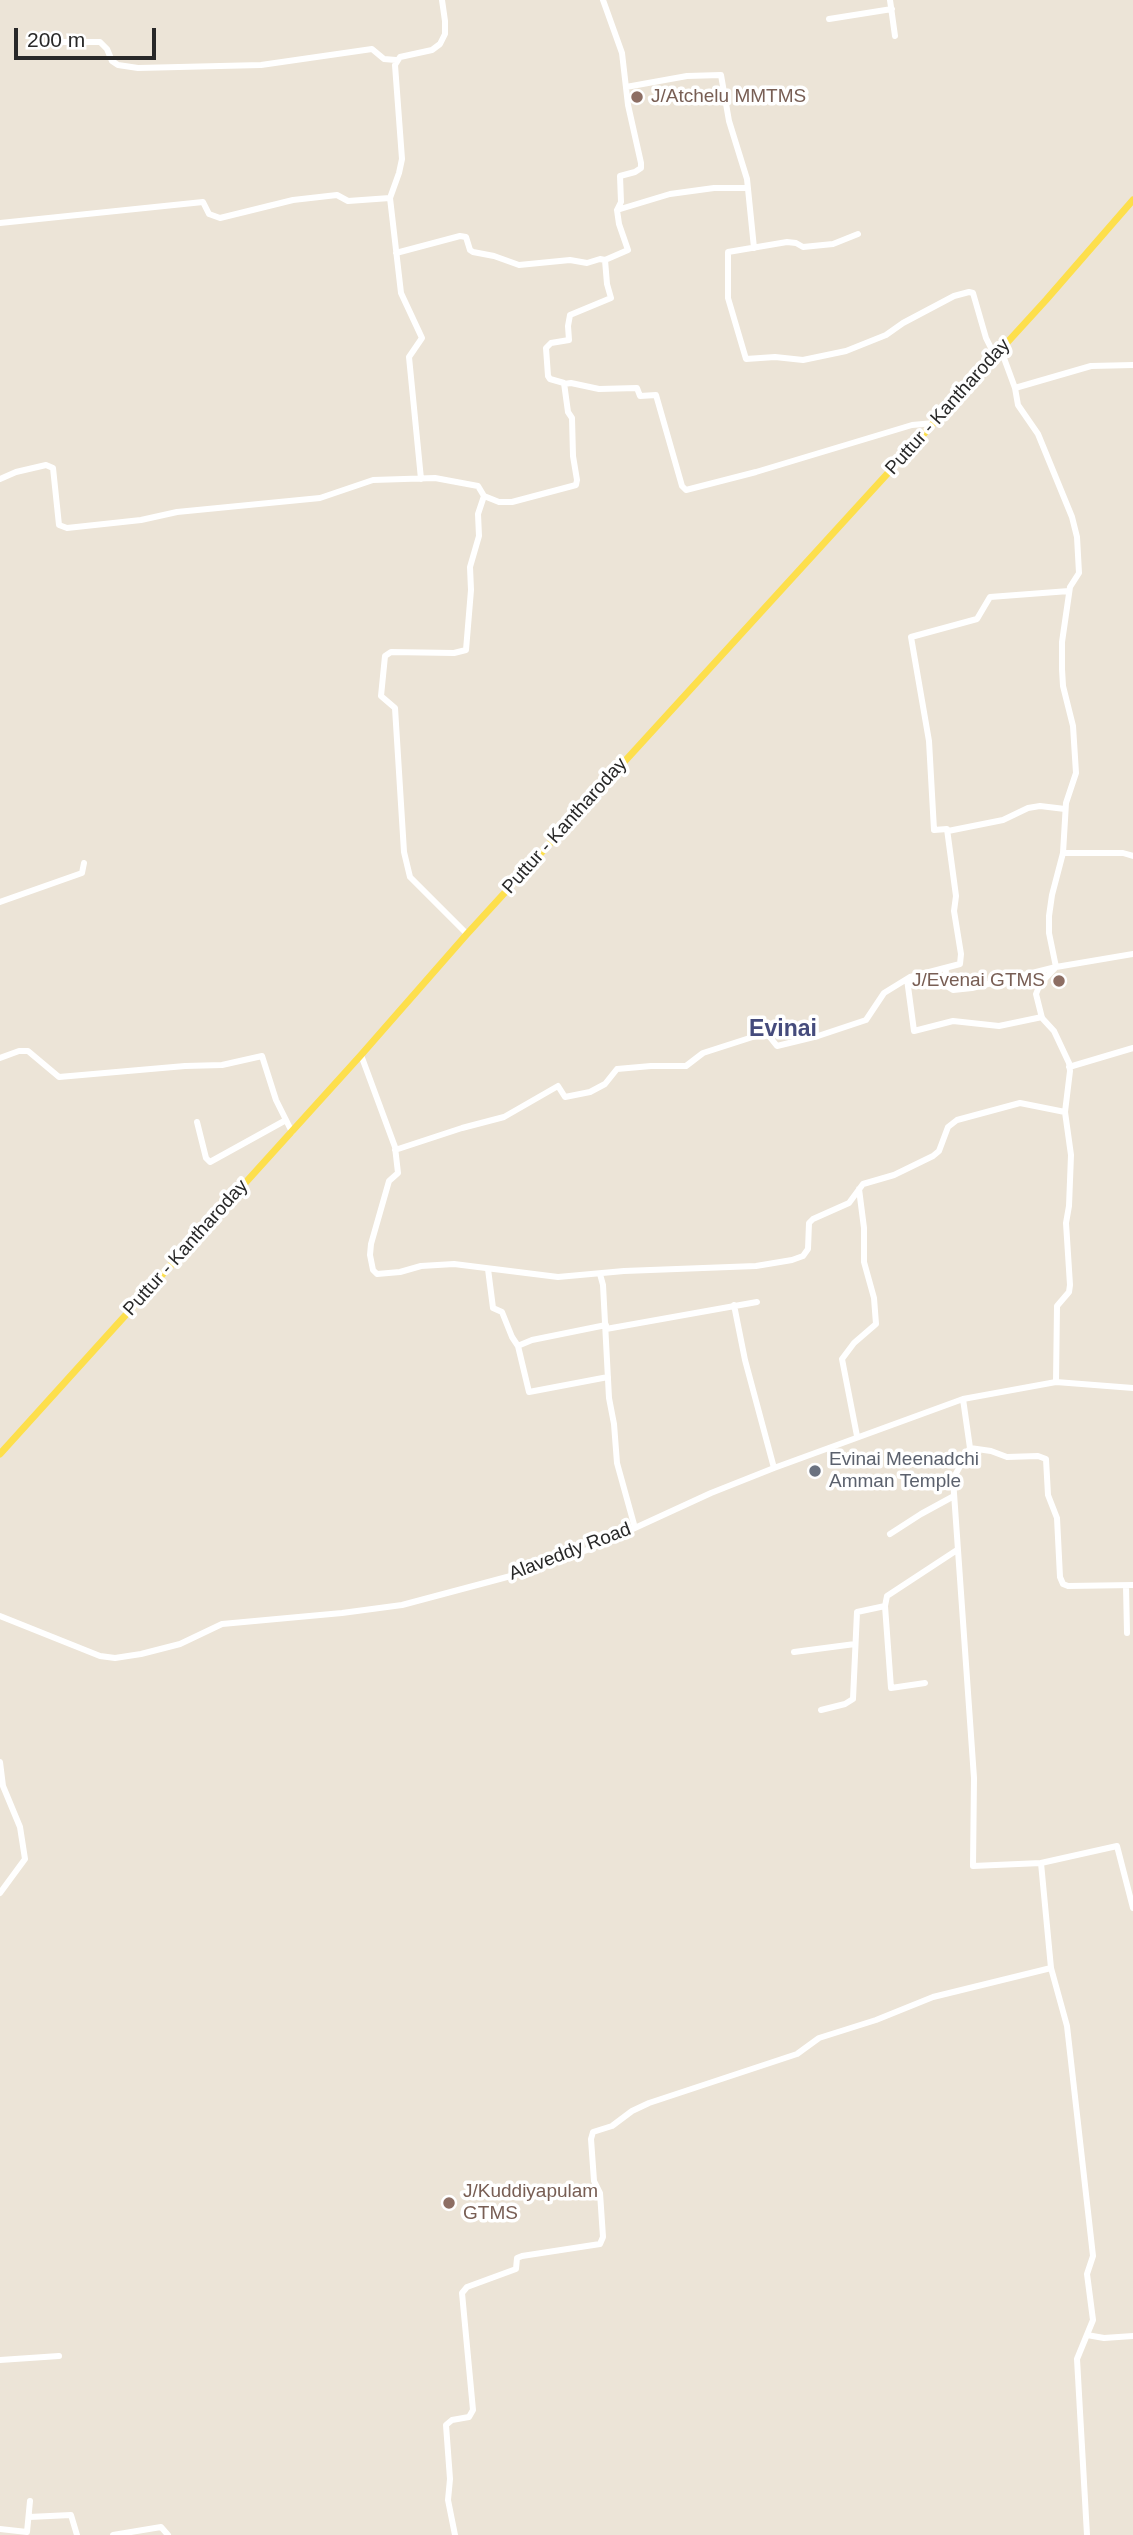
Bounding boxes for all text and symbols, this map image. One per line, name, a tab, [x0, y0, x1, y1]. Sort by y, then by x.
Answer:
scale bar	[18, 14, 159, 58]
text: 200 m	[27, 28, 85, 51]
place label: J/Atchelu MMTMS	[651, 86, 806, 108]
marker: J/Atchelu MMTMS	[629, 89, 645, 105]
street label: Puttur - Kantharoday	[881, 334, 1015, 480]
street label: Puttur - Kantharoday	[498, 753, 632, 899]
place label: J/Evenai GTMS	[912, 970, 1045, 992]
marker: J/Evenai GTMS	[1051, 973, 1067, 989]
district label: Evinai	[749, 1016, 817, 1044]
street label: Puttur - Kantharoday	[119, 1175, 253, 1321]
place label: Evinai Meenadchi Amman Temple	[829, 1449, 979, 1493]
marker: Evinai Meenadchi Amman Temple	[807, 1463, 823, 1479]
street label: Alaveddy Road	[506, 1518, 634, 1586]
place label: J/Kuddiyapulam GTMS	[463, 2181, 598, 2225]
marker: J/Kuddiyapulam GTMS	[441, 2195, 457, 2211]

